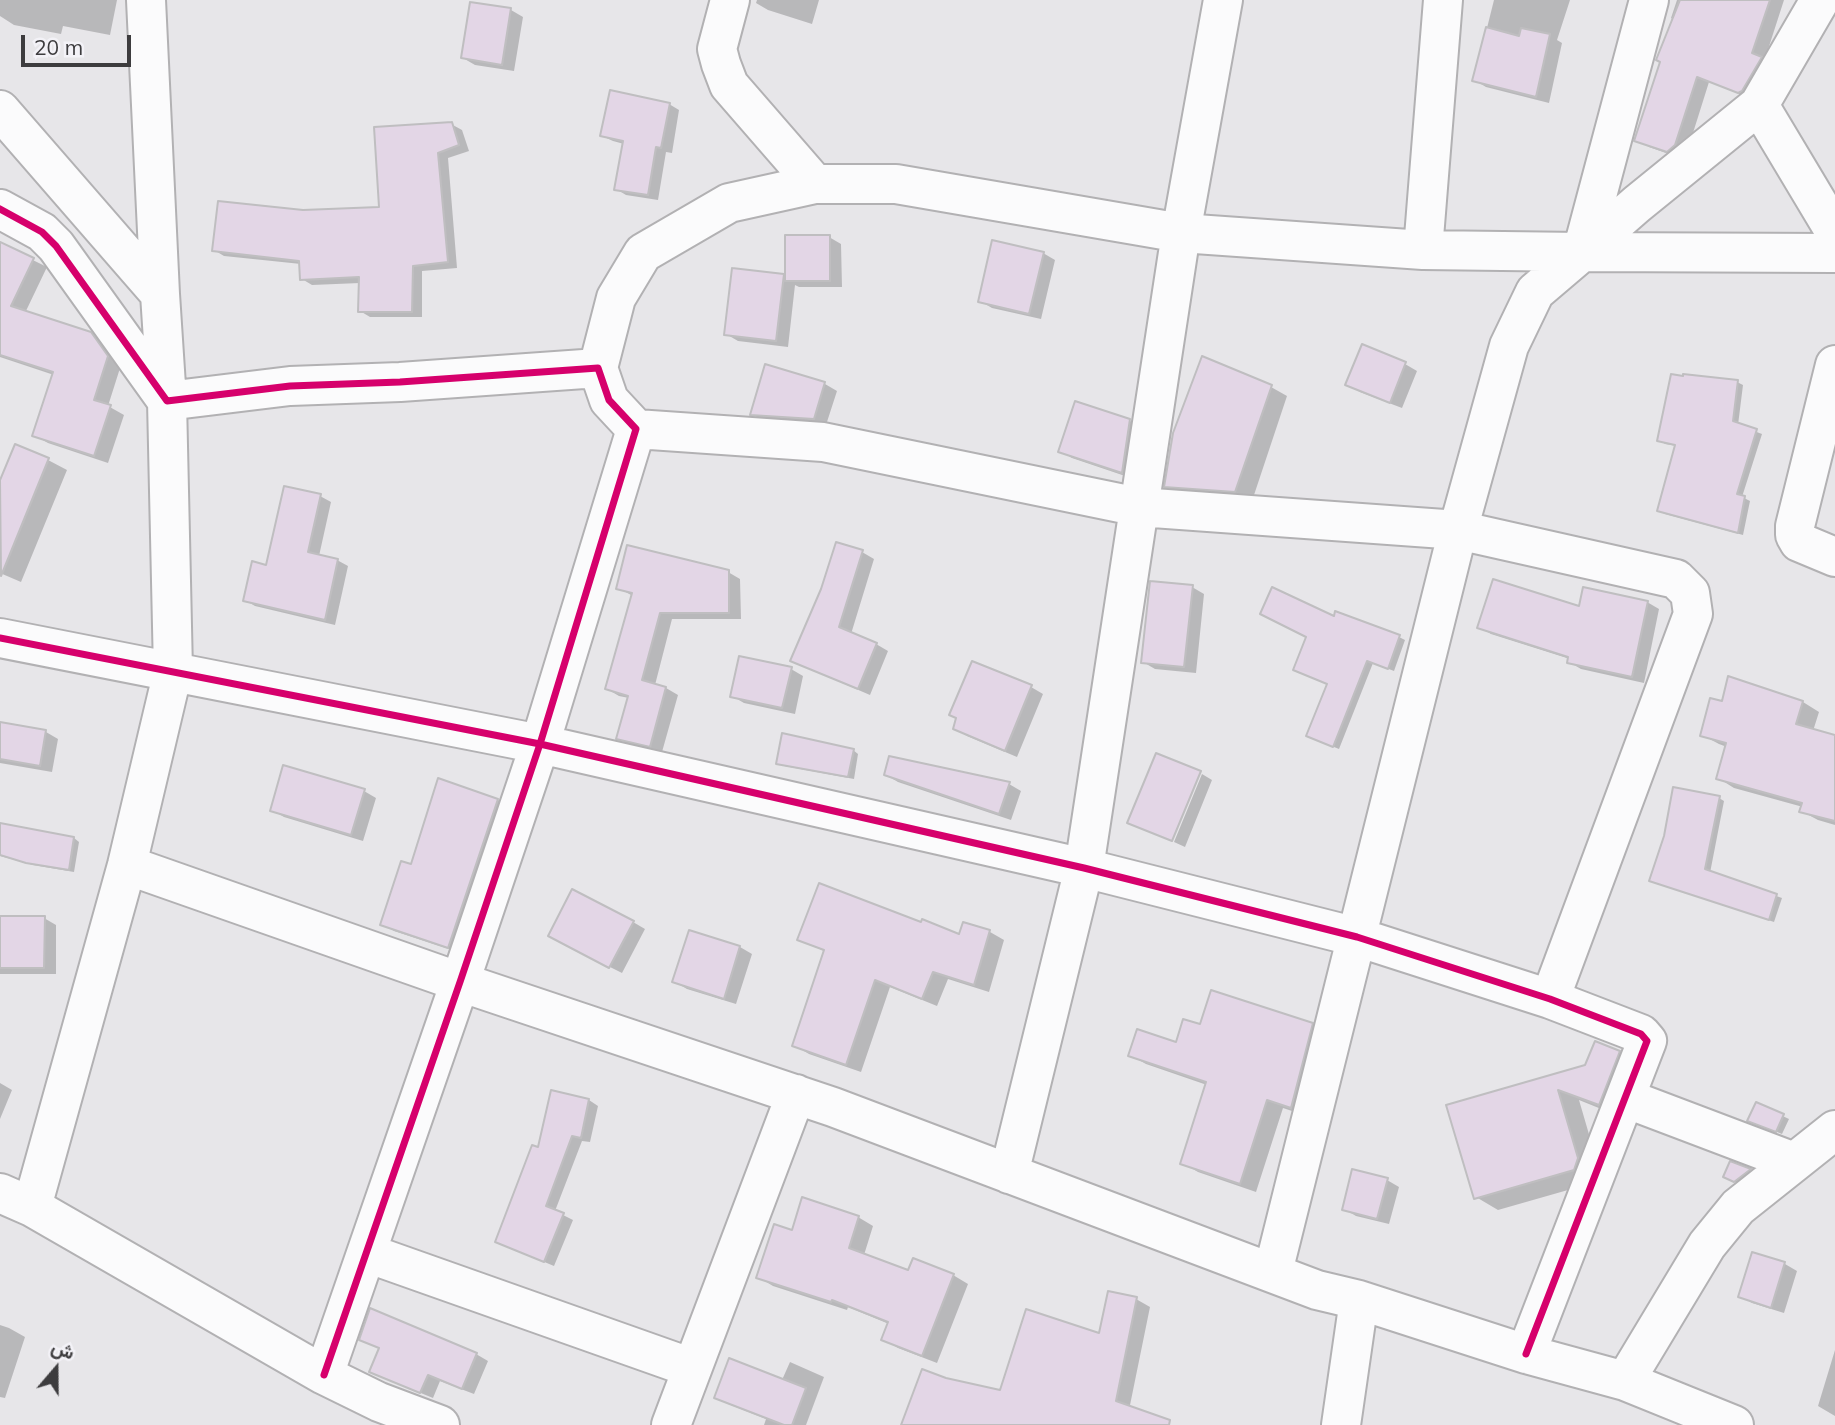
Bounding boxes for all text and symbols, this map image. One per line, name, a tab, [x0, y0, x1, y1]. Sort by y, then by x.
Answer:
scale bar	[24, 21, 135, 65]
text: 20 m	[34, 34, 83, 60]
north arrow	[21, 1334, 91, 1404]
text: ش	[48, 1334, 78, 1364]

